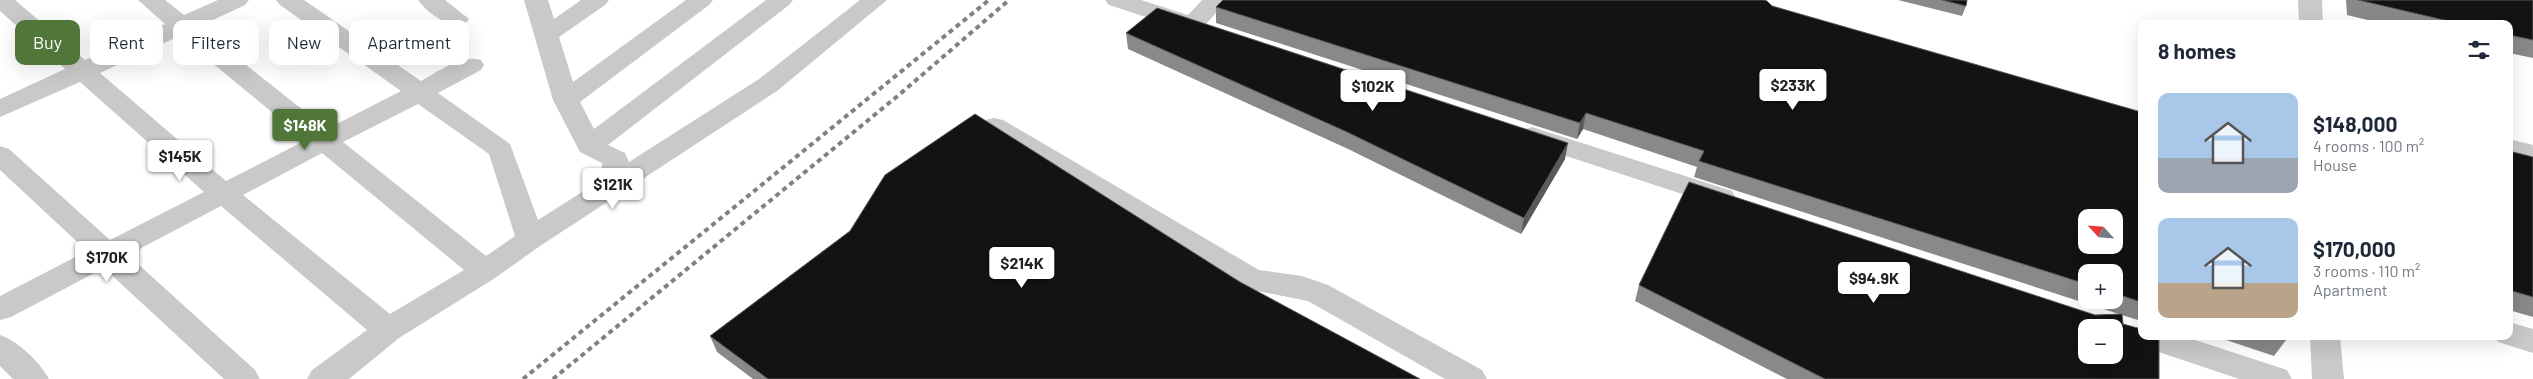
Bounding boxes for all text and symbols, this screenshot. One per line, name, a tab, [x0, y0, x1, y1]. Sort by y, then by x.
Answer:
chip: Buy	[15, 20, 80, 65]
chip: Rent	[90, 20, 163, 65]
chip: Filters	[173, 20, 259, 65]
chip: New	[269, 20, 339, 65]
chip: Apartment	[349, 20, 469, 65]
icon: filters	[2465, 36, 2493, 64]
text: 8 homes	[2158, 38, 2236, 63]
pin: $233K	[1758, 68, 1828, 111]
pin: $102K	[1338, 70, 1408, 112]
text: $233K	[1770, 75, 1816, 94]
text: $102K	[1352, 76, 1394, 95]
pin: $148K	[270, 108, 340, 151]
text: $148,000	[2313, 111, 2397, 136]
icon: home	[2198, 113, 2258, 173]
text: $148K	[283, 115, 327, 134]
text: 4 rooms · 100 m²	[2313, 136, 2424, 155]
pin: $145K	[145, 140, 215, 182]
text: $145K	[158, 146, 202, 165]
text: House	[2313, 155, 2357, 174]
pin: $121K	[578, 168, 648, 210]
text: $121K	[593, 174, 633, 193]
north arrow	[2078, 209, 2122, 254]
map controls	[2078, 209, 2123, 364]
text: $170,000	[2313, 236, 2396, 261]
icon: home	[2198, 238, 2258, 298]
pin: $170K	[72, 240, 142, 283]
pin: $214K	[987, 246, 1057, 289]
text: $170K	[86, 247, 128, 266]
text: $214K	[1000, 253, 1044, 272]
text: 3 rooms · 110 m²	[2313, 261, 2420, 280]
pin: $94.9K	[1833, 262, 1915, 304]
button: +	[2078, 264, 2123, 309]
text: $94.9K	[1849, 268, 1899, 287]
text: Apartment	[2313, 280, 2388, 299]
button: −	[2078, 319, 2123, 364]

